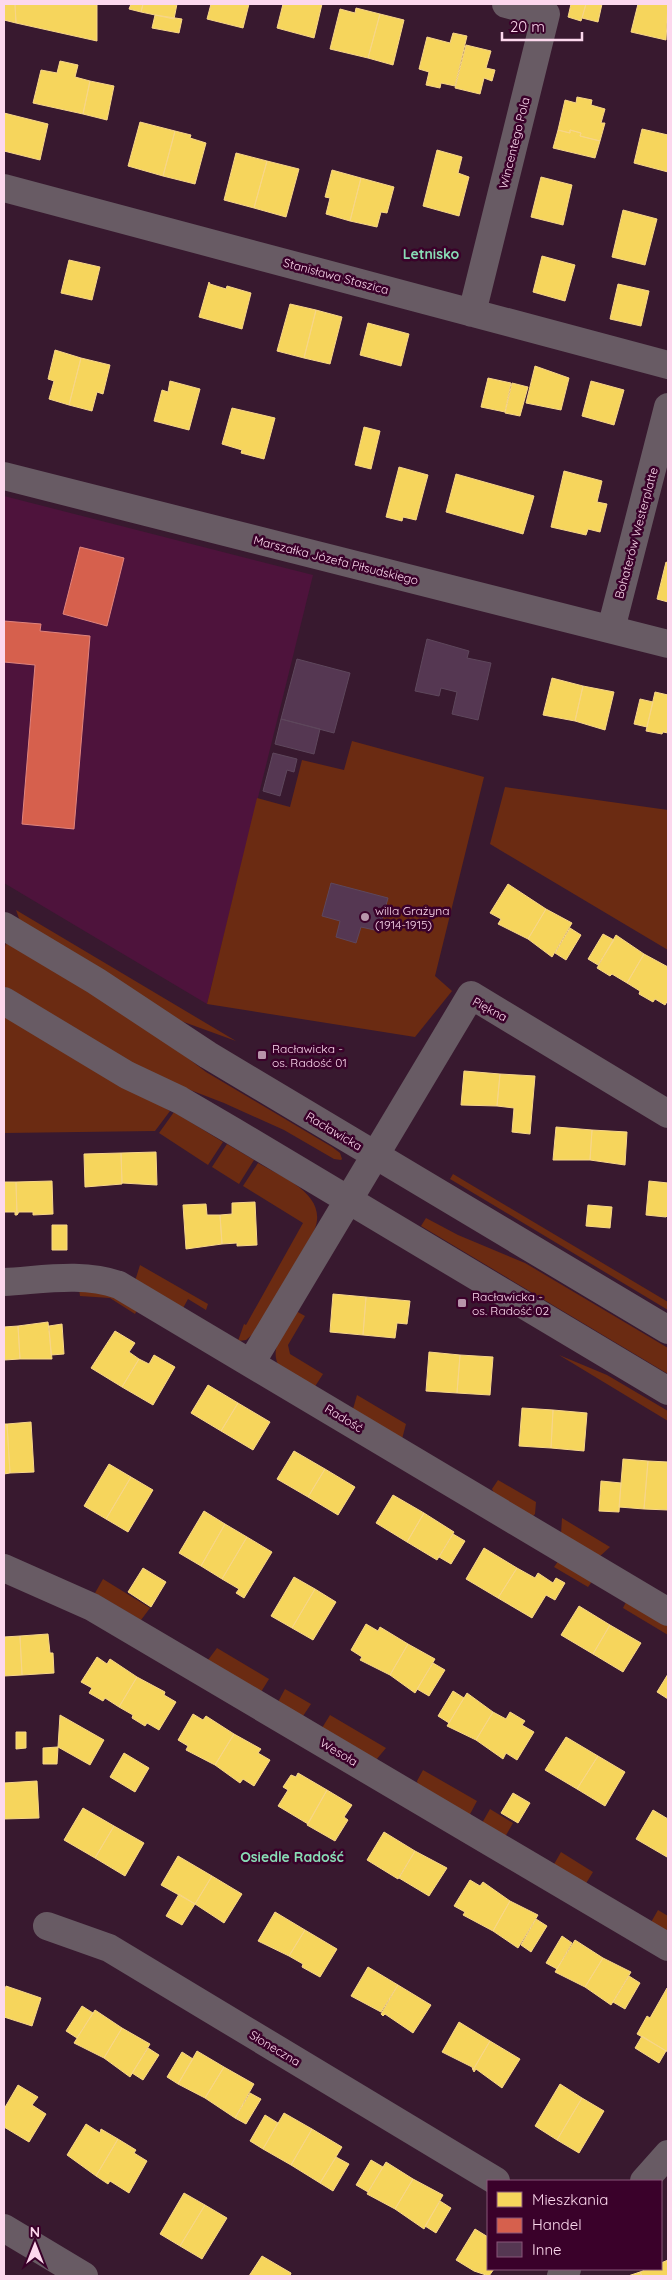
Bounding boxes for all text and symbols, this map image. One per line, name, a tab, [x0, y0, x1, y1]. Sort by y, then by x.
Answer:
scale bar	[502, 10, 582, 42]
text: 20 m	[510, 17, 545, 36]
street label: Wincentego Pola	[495, 96, 533, 190]
district label: Letnisko	[403, 245, 460, 263]
street label: Stanisława Staszica	[282, 255, 390, 297]
street label: Bohaterów Westerplatte	[611, 465, 661, 600]
street label: Marszałka Józefa Piłsudskiego	[252, 532, 420, 588]
place label: willa Grażyna (1914-1915)	[375, 903, 450, 932]
marker: willa Grażyna (1914-1915)	[359, 911, 371, 923]
street label: Piękna	[470, 994, 510, 1024]
place label: Racławicka - os. Radość 01	[272, 1041, 347, 1070]
marker: Racławicka - os. Radość 01	[256, 1049, 268, 1061]
street label: Racławicka	[303, 1108, 365, 1154]
place label: Racławicka - os. Radość 02	[472, 1289, 549, 1318]
marker: Racławicka - os. Radość 02	[456, 1297, 468, 1309]
street label: Radość	[322, 1401, 366, 1435]
street label: Wesoła	[318, 1735, 360, 1769]
district label: Osiedle Radość	[240, 1848, 344, 1866]
street label: Słoneczna	[247, 2027, 303, 2069]
legend	[487, 2180, 662, 2270]
text: Mieszkania	[532, 2190, 608, 2209]
text: Handel	[532, 2215, 582, 2234]
north arrow	[10, 2220, 60, 2270]
text: N	[30, 2223, 40, 2241]
text: Inne	[532, 2240, 562, 2259]

